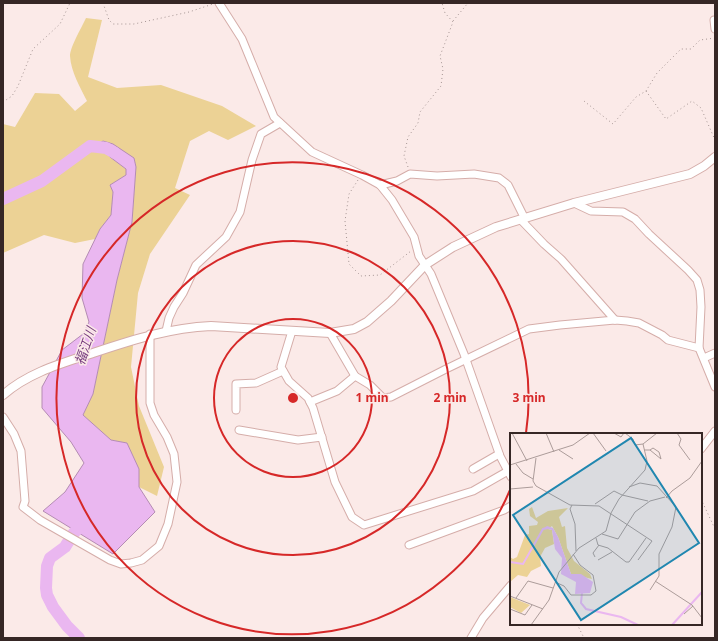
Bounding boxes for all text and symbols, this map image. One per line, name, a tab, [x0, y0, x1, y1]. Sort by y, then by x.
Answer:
water label: 福江川	[70, 323, 101, 367]
text: 1 min	[355, 389, 389, 406]
text: 2 min	[433, 389, 467, 406]
text: 3 min	[512, 389, 546, 406]
centre of rings	[286, 391, 300, 405]
inset map	[510, 433, 702, 625]

